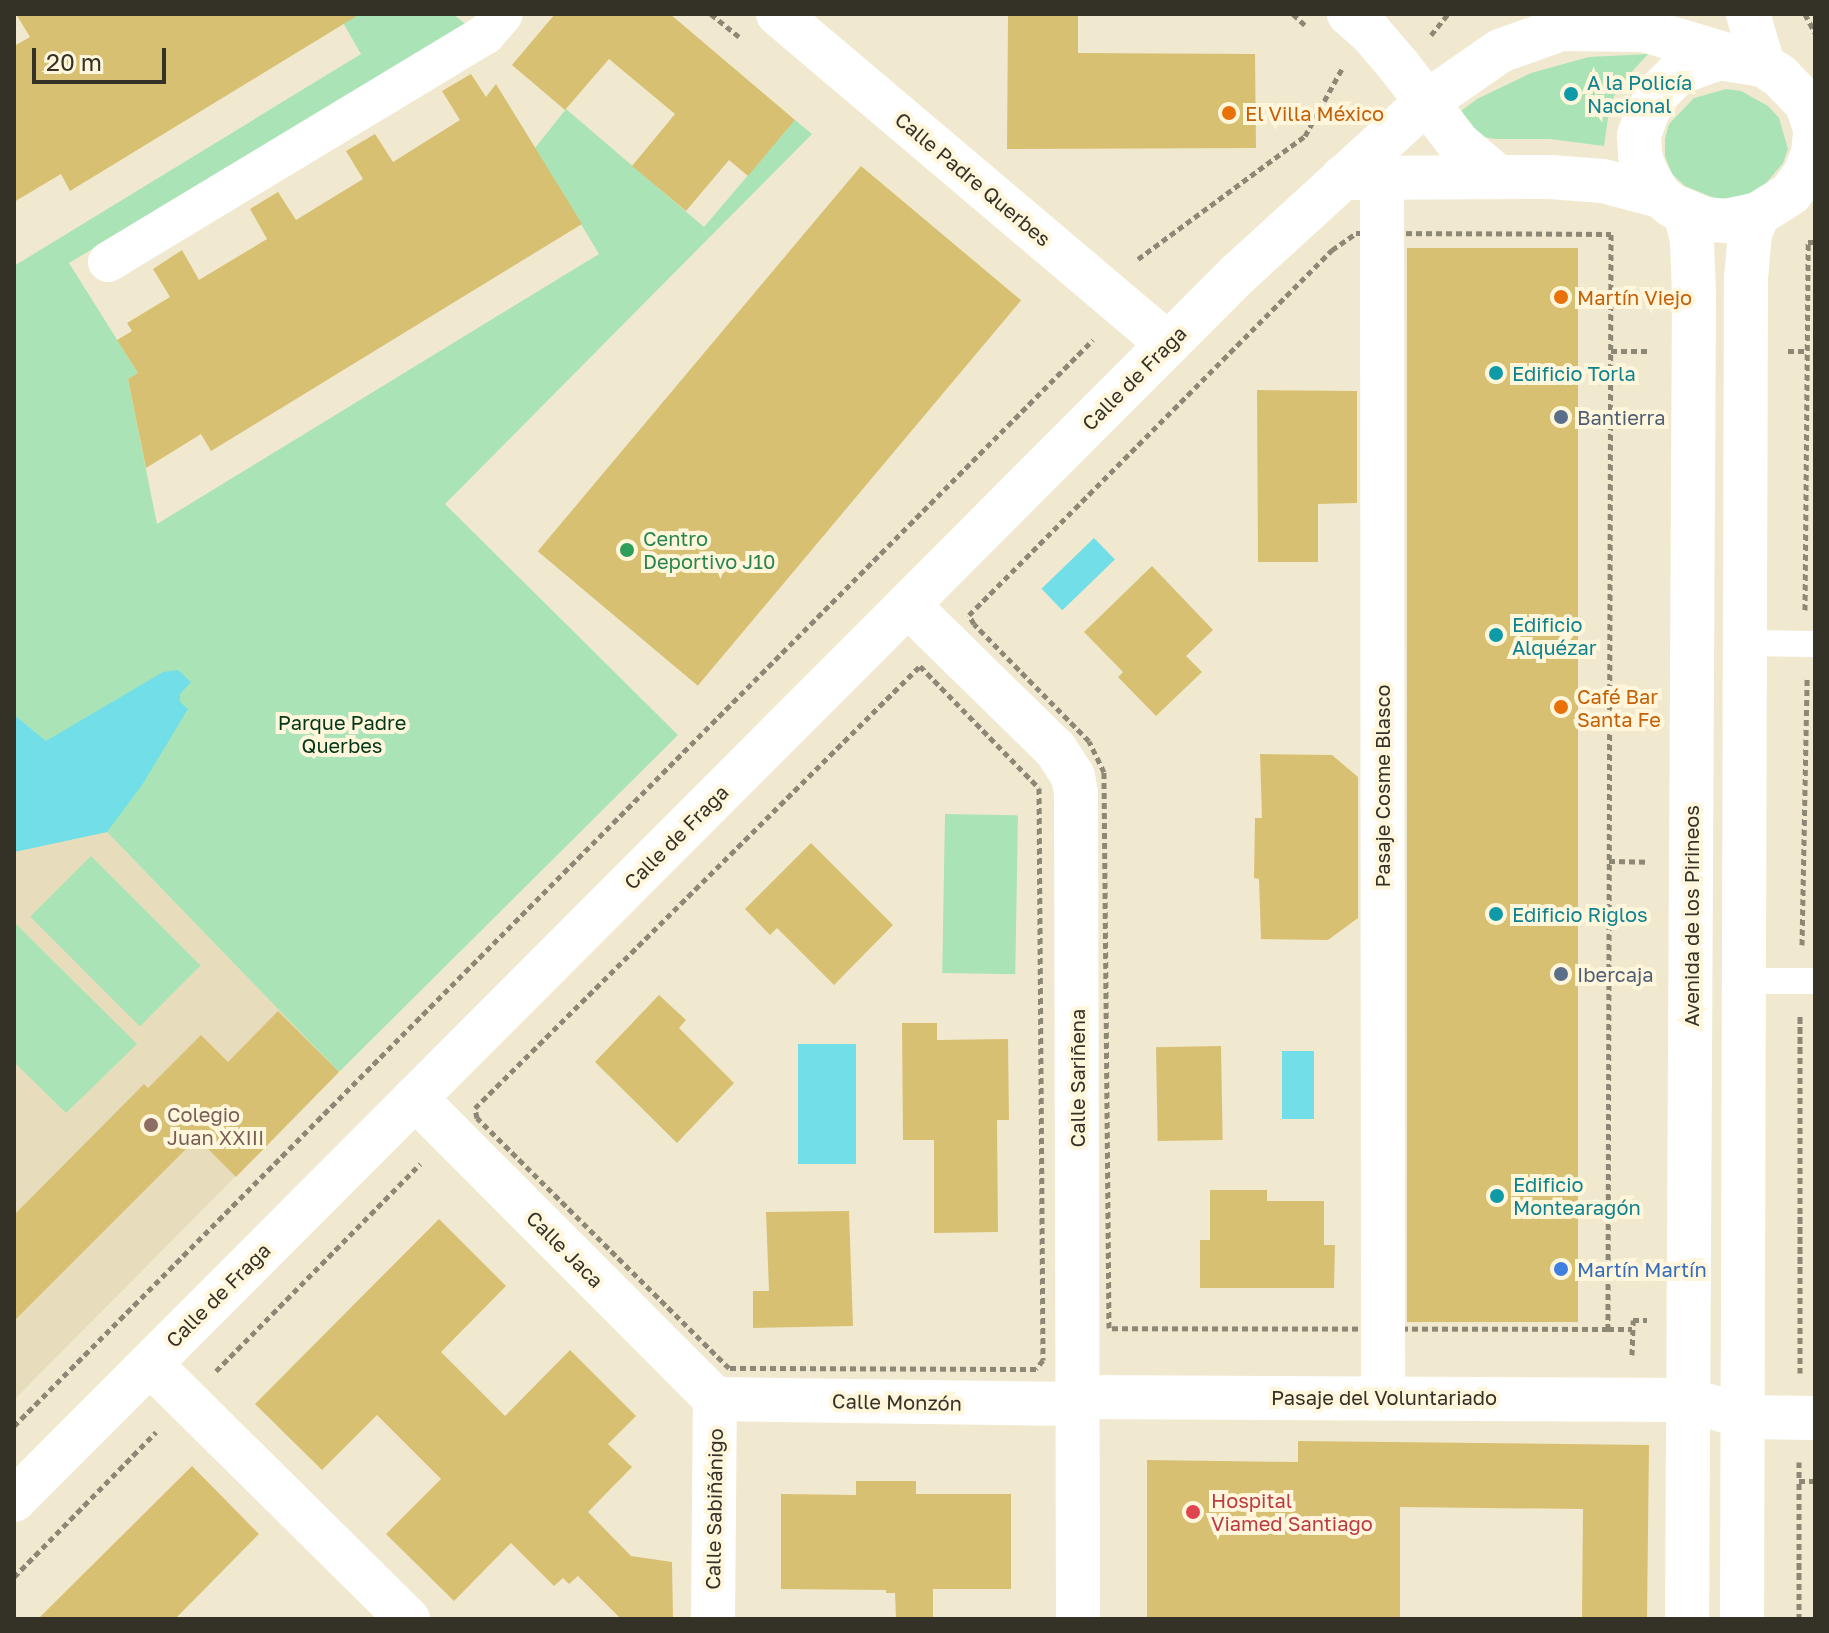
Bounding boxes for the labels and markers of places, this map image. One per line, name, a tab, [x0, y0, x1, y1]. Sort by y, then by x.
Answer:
place label: A la Policía Nacional	[1587, 70, 1692, 117]
marker: A la Policía Nacional	[1562, 85, 1580, 103]
place label: El Villa México	[1245, 101, 1384, 125]
marker: El Villa México	[1220, 104, 1238, 122]
place label: Martín Viejo	[1577, 285, 1692, 309]
marker: Martín Viejo	[1552, 288, 1570, 306]
place label: Edificio Torla	[1512, 361, 1636, 385]
marker: Edificio Torla	[1487, 364, 1505, 382]
place label: Bantierra	[1577, 405, 1665, 429]
marker: Bantierra	[1552, 408, 1570, 426]
place label: Centro Deportivo J10	[643, 526, 775, 573]
marker: Centro Deportivo J10	[618, 541, 636, 559]
place label: Edificio Alquézar	[1512, 612, 1596, 659]
marker: Edificio Alquézar	[1487, 626, 1505, 644]
place label: Café Bar Santa Fe	[1577, 684, 1661, 731]
marker: Café Bar Santa Fe	[1552, 698, 1570, 716]
place label: Edificio Riglos	[1512, 902, 1648, 926]
marker: Edificio Riglos	[1487, 905, 1505, 923]
place label: Ibercaja	[1577, 962, 1654, 986]
marker: Ibercaja	[1552, 965, 1570, 983]
place label: Colegio Juan XXIII	[167, 1102, 264, 1149]
marker: Colegio Juan XXIII	[142, 1116, 160, 1134]
place label: Edificio Montearagón	[1513, 1172, 1641, 1219]
marker: Edificio Montearagón	[1488, 1187, 1506, 1205]
place label: Martín Martín	[1577, 1257, 1707, 1281]
marker: Martín Martín	[1552, 1260, 1570, 1278]
place label: Hospital Viamed Santiago	[1211, 1488, 1373, 1535]
marker: Hospital Viamed Santiago	[1182, 1501, 1204, 1523]

